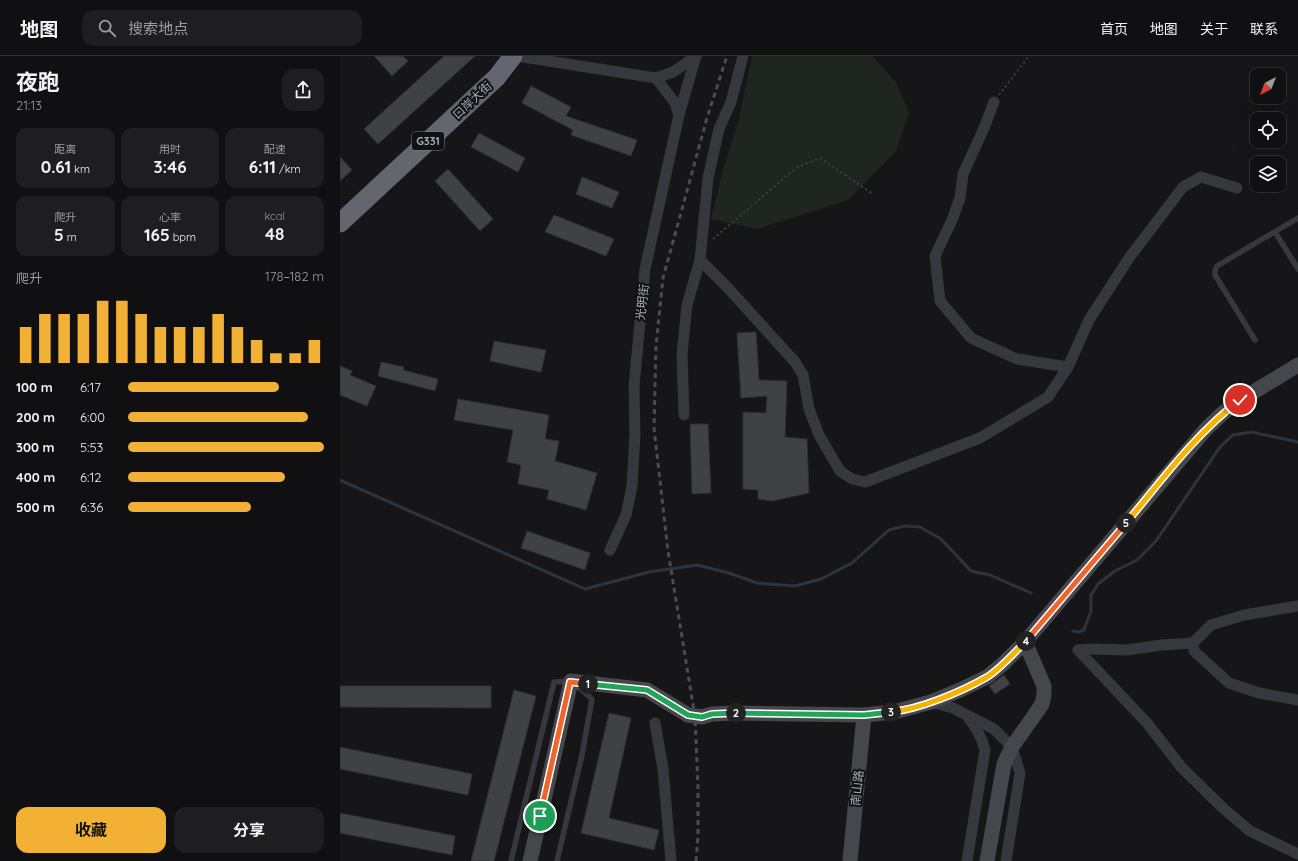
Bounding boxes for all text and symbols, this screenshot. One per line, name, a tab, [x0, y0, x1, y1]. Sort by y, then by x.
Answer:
search box	[82, 10, 362, 46]
text: 地图	[20, 17, 58, 41]
icon: search	[96, 17, 118, 39]
text: 搜索地点	[128, 19, 188, 38]
text: 首页	[1100, 20, 1128, 38]
text: 地图	[1150, 20, 1178, 38]
text: 关于	[1200, 20, 1228, 38]
text: 联系	[1250, 20, 1278, 38]
text: 夜跑	[16, 68, 60, 96]
north arrow	[1250, 68, 1286, 104]
map controls	[1250, 68, 1286, 192]
button: share	[282, 69, 324, 111]
street label: 口岸大街	[449, 78, 495, 122]
text: 21:13	[16, 97, 42, 113]
button: locate	[1250, 112, 1286, 148]
road number: G331	[412, 132, 444, 150]
text: 距离	[54, 142, 76, 156]
text: 用时	[159, 142, 181, 156]
text: 配速	[264, 142, 286, 156]
text: 0.61	[41, 156, 71, 177]
text: 3:46	[153, 156, 187, 177]
text: 6:11	[249, 156, 276, 177]
button: layers	[1250, 156, 1286, 192]
text: km	[71, 162, 90, 176]
text: /km	[276, 162, 301, 176]
text: kcal	[264, 209, 285, 223]
text: 爬升	[54, 210, 76, 224]
text: 心率	[159, 210, 181, 224]
text: 48	[265, 223, 284, 244]
text: 5	[54, 224, 64, 245]
text: 165	[144, 224, 170, 245]
text: m	[64, 230, 77, 244]
text: bpm	[170, 230, 196, 244]
text: 178–182 m	[265, 268, 324, 284]
text: 爬升	[16, 270, 42, 286]
street label: 光明街	[632, 283, 652, 321]
text: 100 m	[16, 379, 53, 395]
text: 6:17	[80, 379, 101, 395]
pin	[1223, 383, 1257, 417]
icon: check	[1229, 389, 1251, 411]
text: 200 m	[16, 409, 55, 425]
text: 6:00	[80, 409, 105, 425]
text: 300 m	[16, 439, 55, 455]
text: 5:53	[80, 439, 103, 455]
text: 400 m	[16, 469, 55, 485]
text: 6:12	[80, 469, 101, 485]
text: 500 m	[16, 499, 55, 515]
text: 6:36	[80, 499, 103, 515]
pin: 5	[1116, 513, 1136, 533]
text: 5	[1123, 516, 1129, 530]
pin: 4	[1016, 631, 1036, 651]
text: 4	[1023, 634, 1029, 648]
pin: 1	[578, 674, 598, 694]
text: 1	[586, 677, 590, 691]
pin: 3	[881, 702, 901, 722]
pin: 2	[726, 703, 746, 723]
text: 3	[888, 705, 894, 719]
text: 2	[733, 706, 739, 720]
street label: 南山路	[848, 769, 866, 807]
pin	[523, 799, 557, 833]
icon: arrive	[529, 805, 551, 827]
button: 收藏	[16, 807, 166, 853]
button: 分享	[174, 807, 324, 853]

